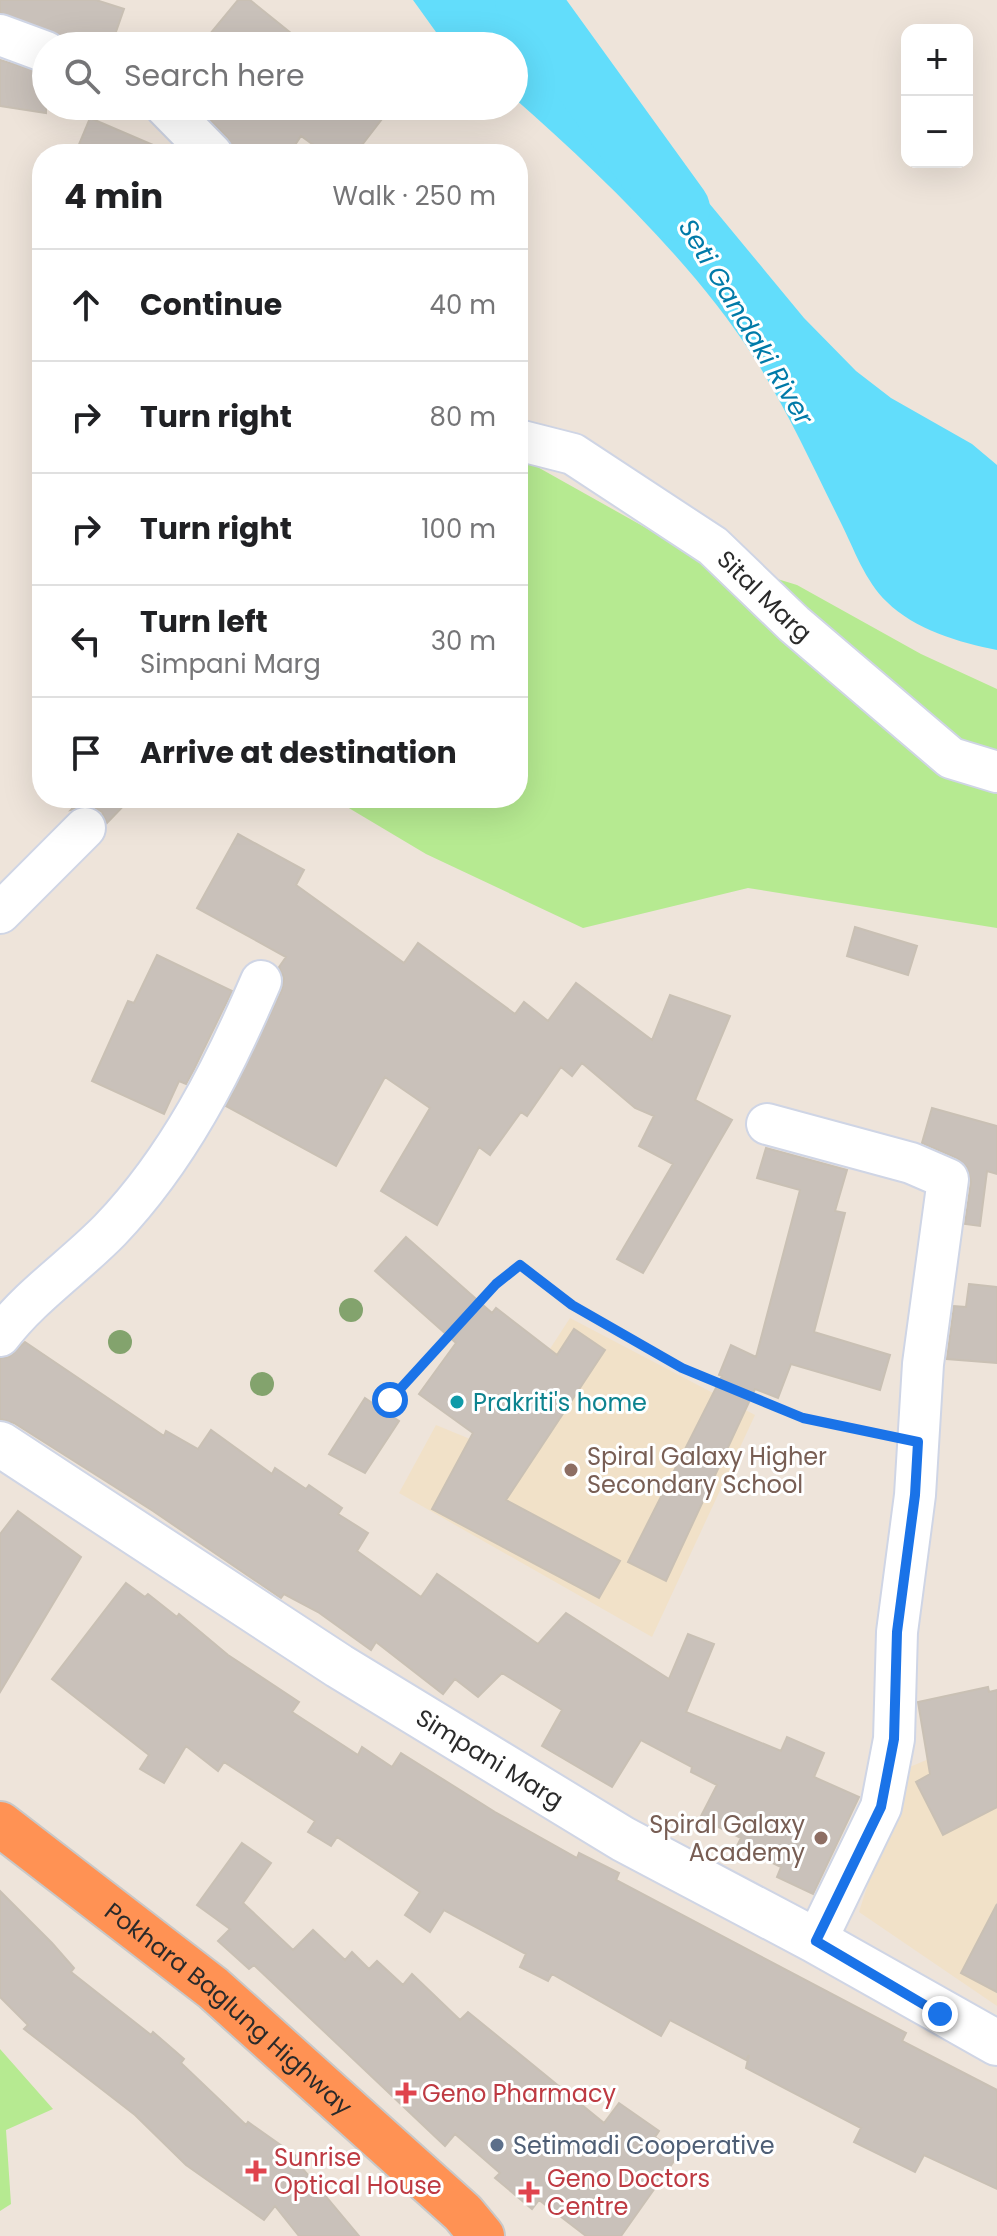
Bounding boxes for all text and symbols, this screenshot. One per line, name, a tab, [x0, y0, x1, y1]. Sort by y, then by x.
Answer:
map controls	[901, 24, 973, 168]
button: +	[901, 24, 973, 96]
search box	[32, 32, 528, 120]
icon: search	[60, 54, 104, 98]
text: Search here	[124, 54, 305, 97]
button: −	[901, 96, 973, 168]
text: 4 min	[64, 172, 163, 220]
text: Walk · 250 m	[333, 178, 496, 214]
water label: Seti Gandaki River	[670, 212, 823, 433]
icon: ahead	[64, 283, 108, 327]
text: Continue	[140, 283, 282, 326]
text: 40 m	[430, 287, 496, 323]
icon: right	[64, 395, 108, 439]
text: Turn right	[140, 395, 292, 438]
text: 80 m	[430, 399, 496, 435]
icon: right	[64, 507, 108, 551]
text: Turn right	[140, 507, 292, 550]
text: 100 m	[421, 511, 496, 547]
street label: Sital Marg	[710, 542, 819, 649]
text: Turn left	[140, 600, 268, 643]
icon: left	[64, 619, 108, 663]
text: 30 m	[431, 623, 496, 659]
text: Simpani Marg	[140, 646, 321, 682]
icon: arrive	[64, 731, 108, 775]
text: Arrive at destination	[140, 731, 457, 774]
route start	[372, 1382, 408, 1418]
place label: Prakriti's home	[473, 1386, 647, 1419]
marker: Prakriti's home	[448, 1393, 466, 1411]
place label: Spiral Galaxy Higher Secondary School	[587, 1440, 827, 1501]
marker: Spiral Galaxy Higher Secondary School	[562, 1461, 580, 1479]
street label: Simpani Marg	[410, 1700, 570, 1815]
place label: Spiral Galaxy Academy	[649, 1808, 805, 1869]
marker: Spiral Galaxy Academy	[812, 1829, 830, 1847]
street label: Pokhara Baglung Highway	[98, 1894, 360, 2123]
route end	[922, 1996, 958, 2032]
place label: Geno Pharmacy	[422, 2077, 617, 2110]
marker: Geno Pharmacy	[397, 2084, 415, 2102]
place label: Setimadi Cooperative	[513, 2129, 775, 2162]
marker: Setimadi Cooperative	[488, 2136, 506, 2154]
place label: Sunrise Optical House	[274, 2141, 442, 2202]
marker: Sunrise Optical House	[245, 2160, 267, 2182]
place label: Geno Doctors Centre	[547, 2162, 710, 2223]
marker: Geno Doctors Centre	[518, 2181, 540, 2203]

